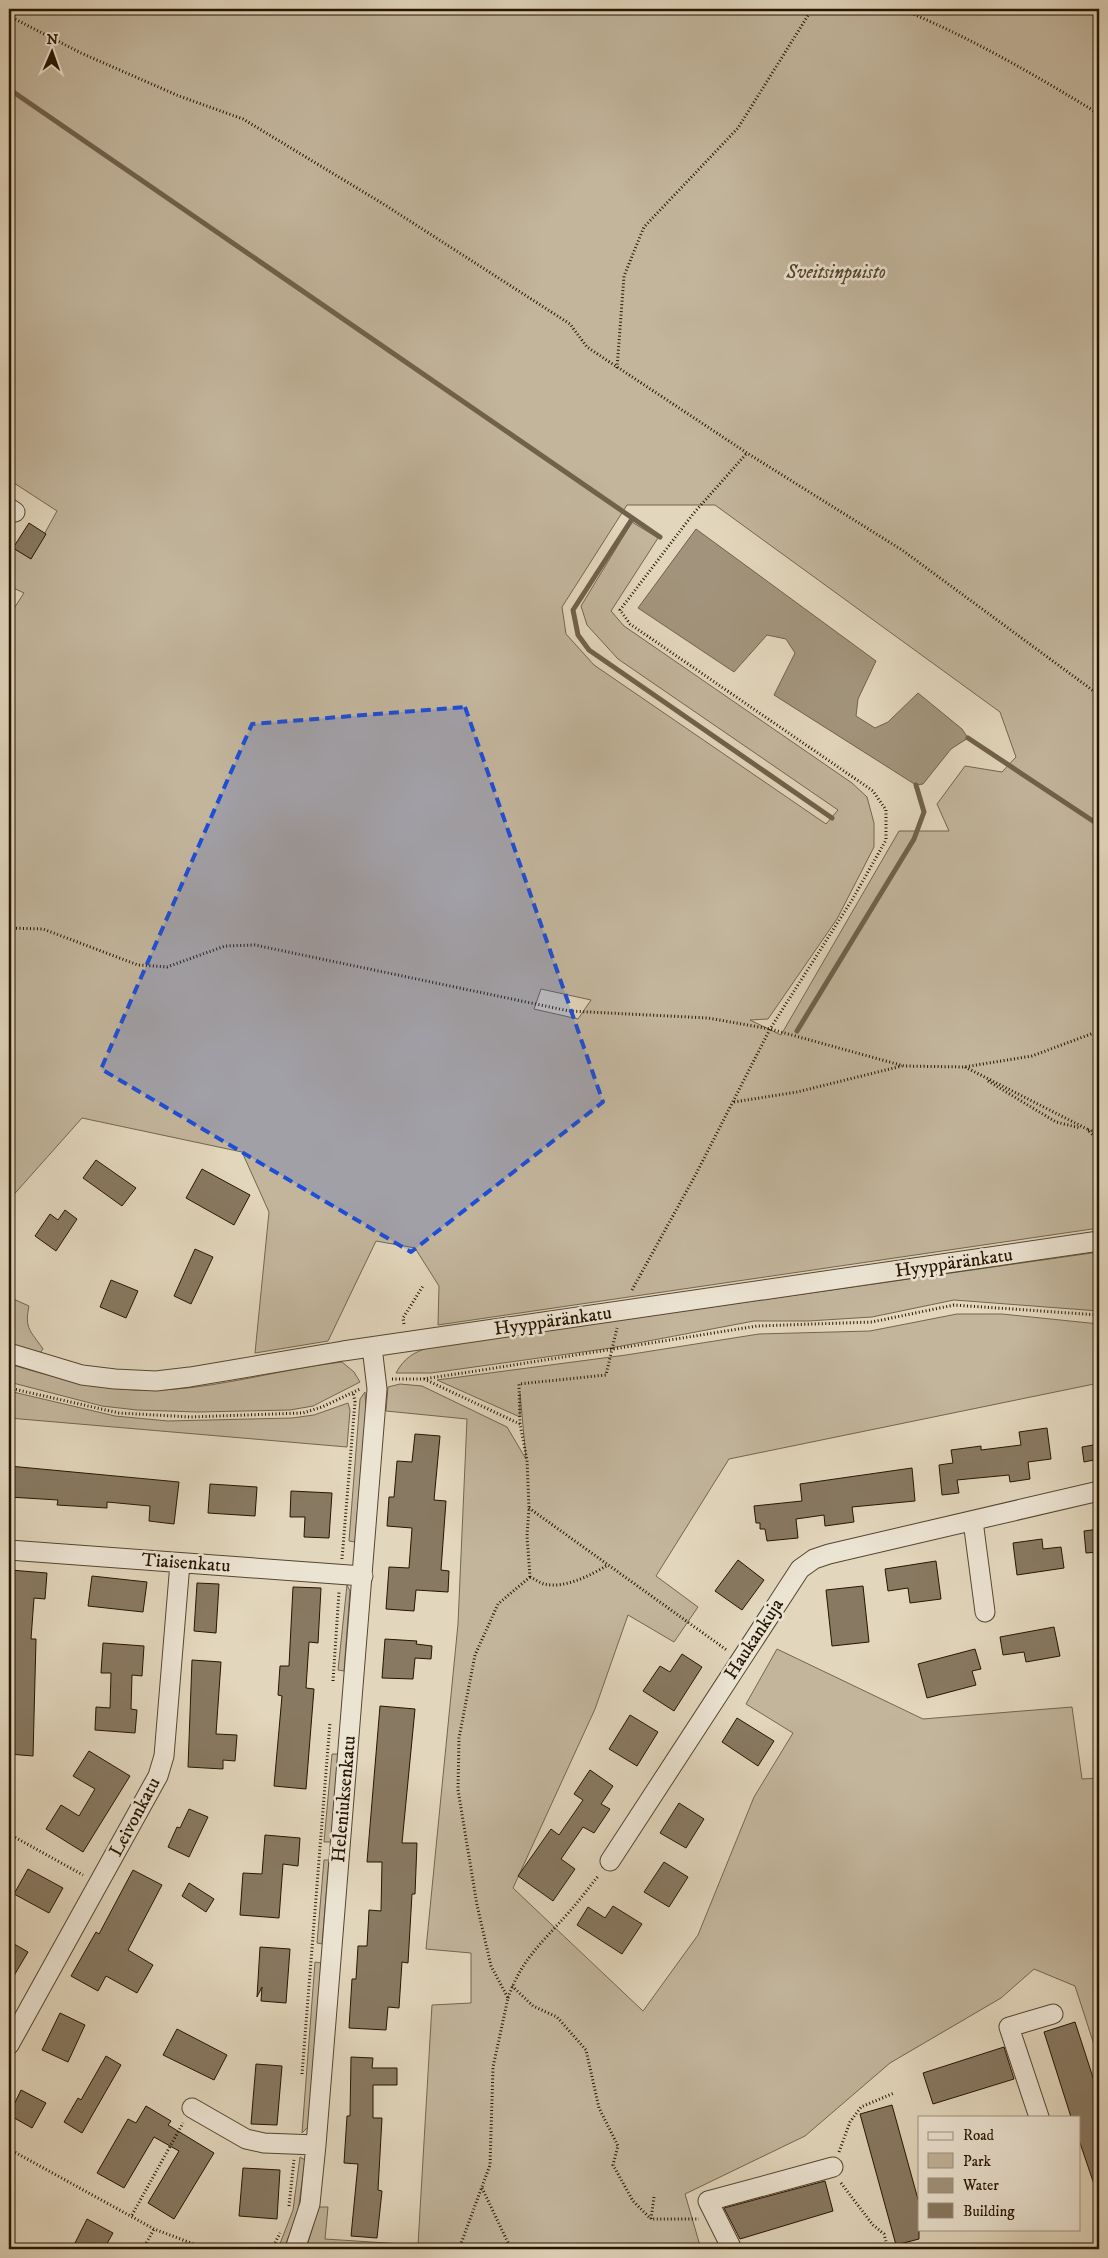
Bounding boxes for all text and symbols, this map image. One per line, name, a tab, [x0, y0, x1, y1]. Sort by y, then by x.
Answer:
north arrow	[28, 28, 78, 78]
text: N	[46, 31, 59, 49]
park label: Sveitsinpuisto	[785, 261, 886, 285]
street label: Hyyppäränkatu	[894, 1243, 1014, 1283]
street label: Hyyppäränkatu	[493, 1301, 613, 1341]
street label: Tiaisenkatu	[141, 1548, 231, 1578]
street label: Haukankuja	[719, 1594, 789, 1684]
street label: Heleniuksenkatu	[327, 1735, 361, 1863]
street label: Leivonkatu	[105, 1773, 165, 1861]
legend	[918, 2116, 1080, 2230]
text: Road	[963, 2126, 995, 2145]
text: Park	[963, 2152, 992, 2171]
text: Water	[962, 2176, 999, 2195]
text: Building	[963, 2202, 1015, 2221]

